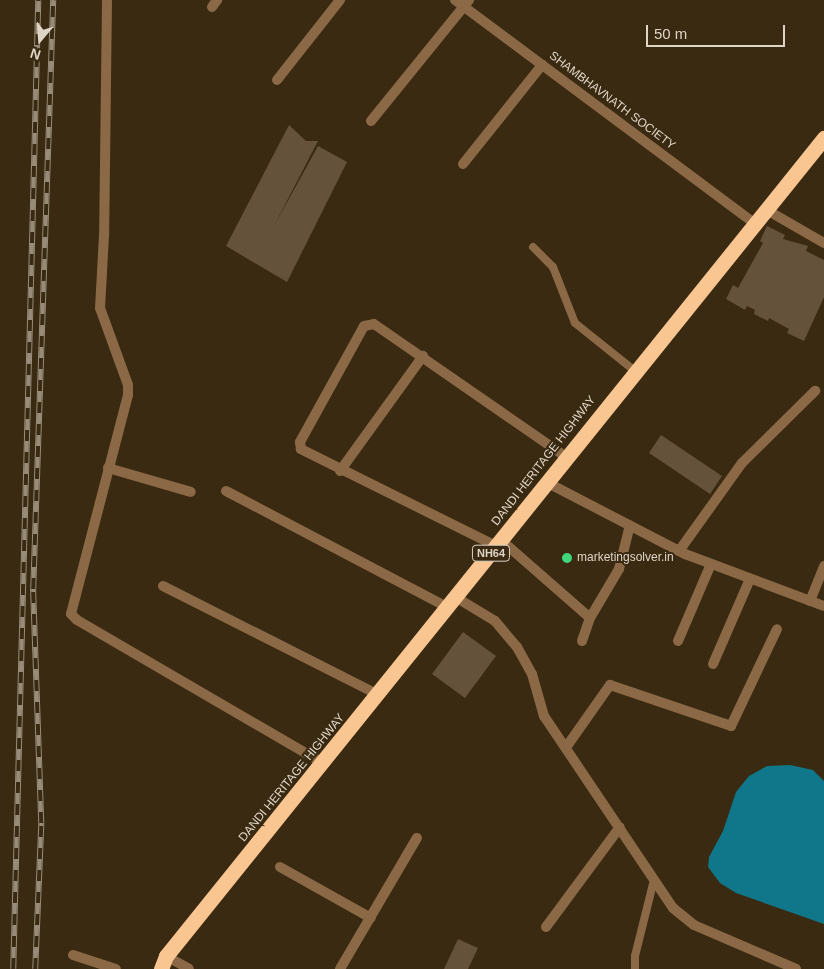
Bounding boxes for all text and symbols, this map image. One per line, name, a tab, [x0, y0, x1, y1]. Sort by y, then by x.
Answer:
north arrow	[15, 15, 65, 65]
scale bar	[649, 15, 788, 47]
text: 50 m	[654, 25, 687, 42]
text: N	[28, 45, 43, 63]
street label: SHAMBHAVNATH SOCIETY	[546, 49, 678, 153]
street label: DANDI HERITAGE HIGHWAY	[489, 393, 599, 529]
road number: NH64	[471, 544, 511, 562]
place label: marketingsolver.in	[577, 551, 674, 565]
marker: marketingsolver.in	[561, 552, 573, 564]
street label: DANDI HERITAGE HIGHWAY	[236, 711, 348, 845]

